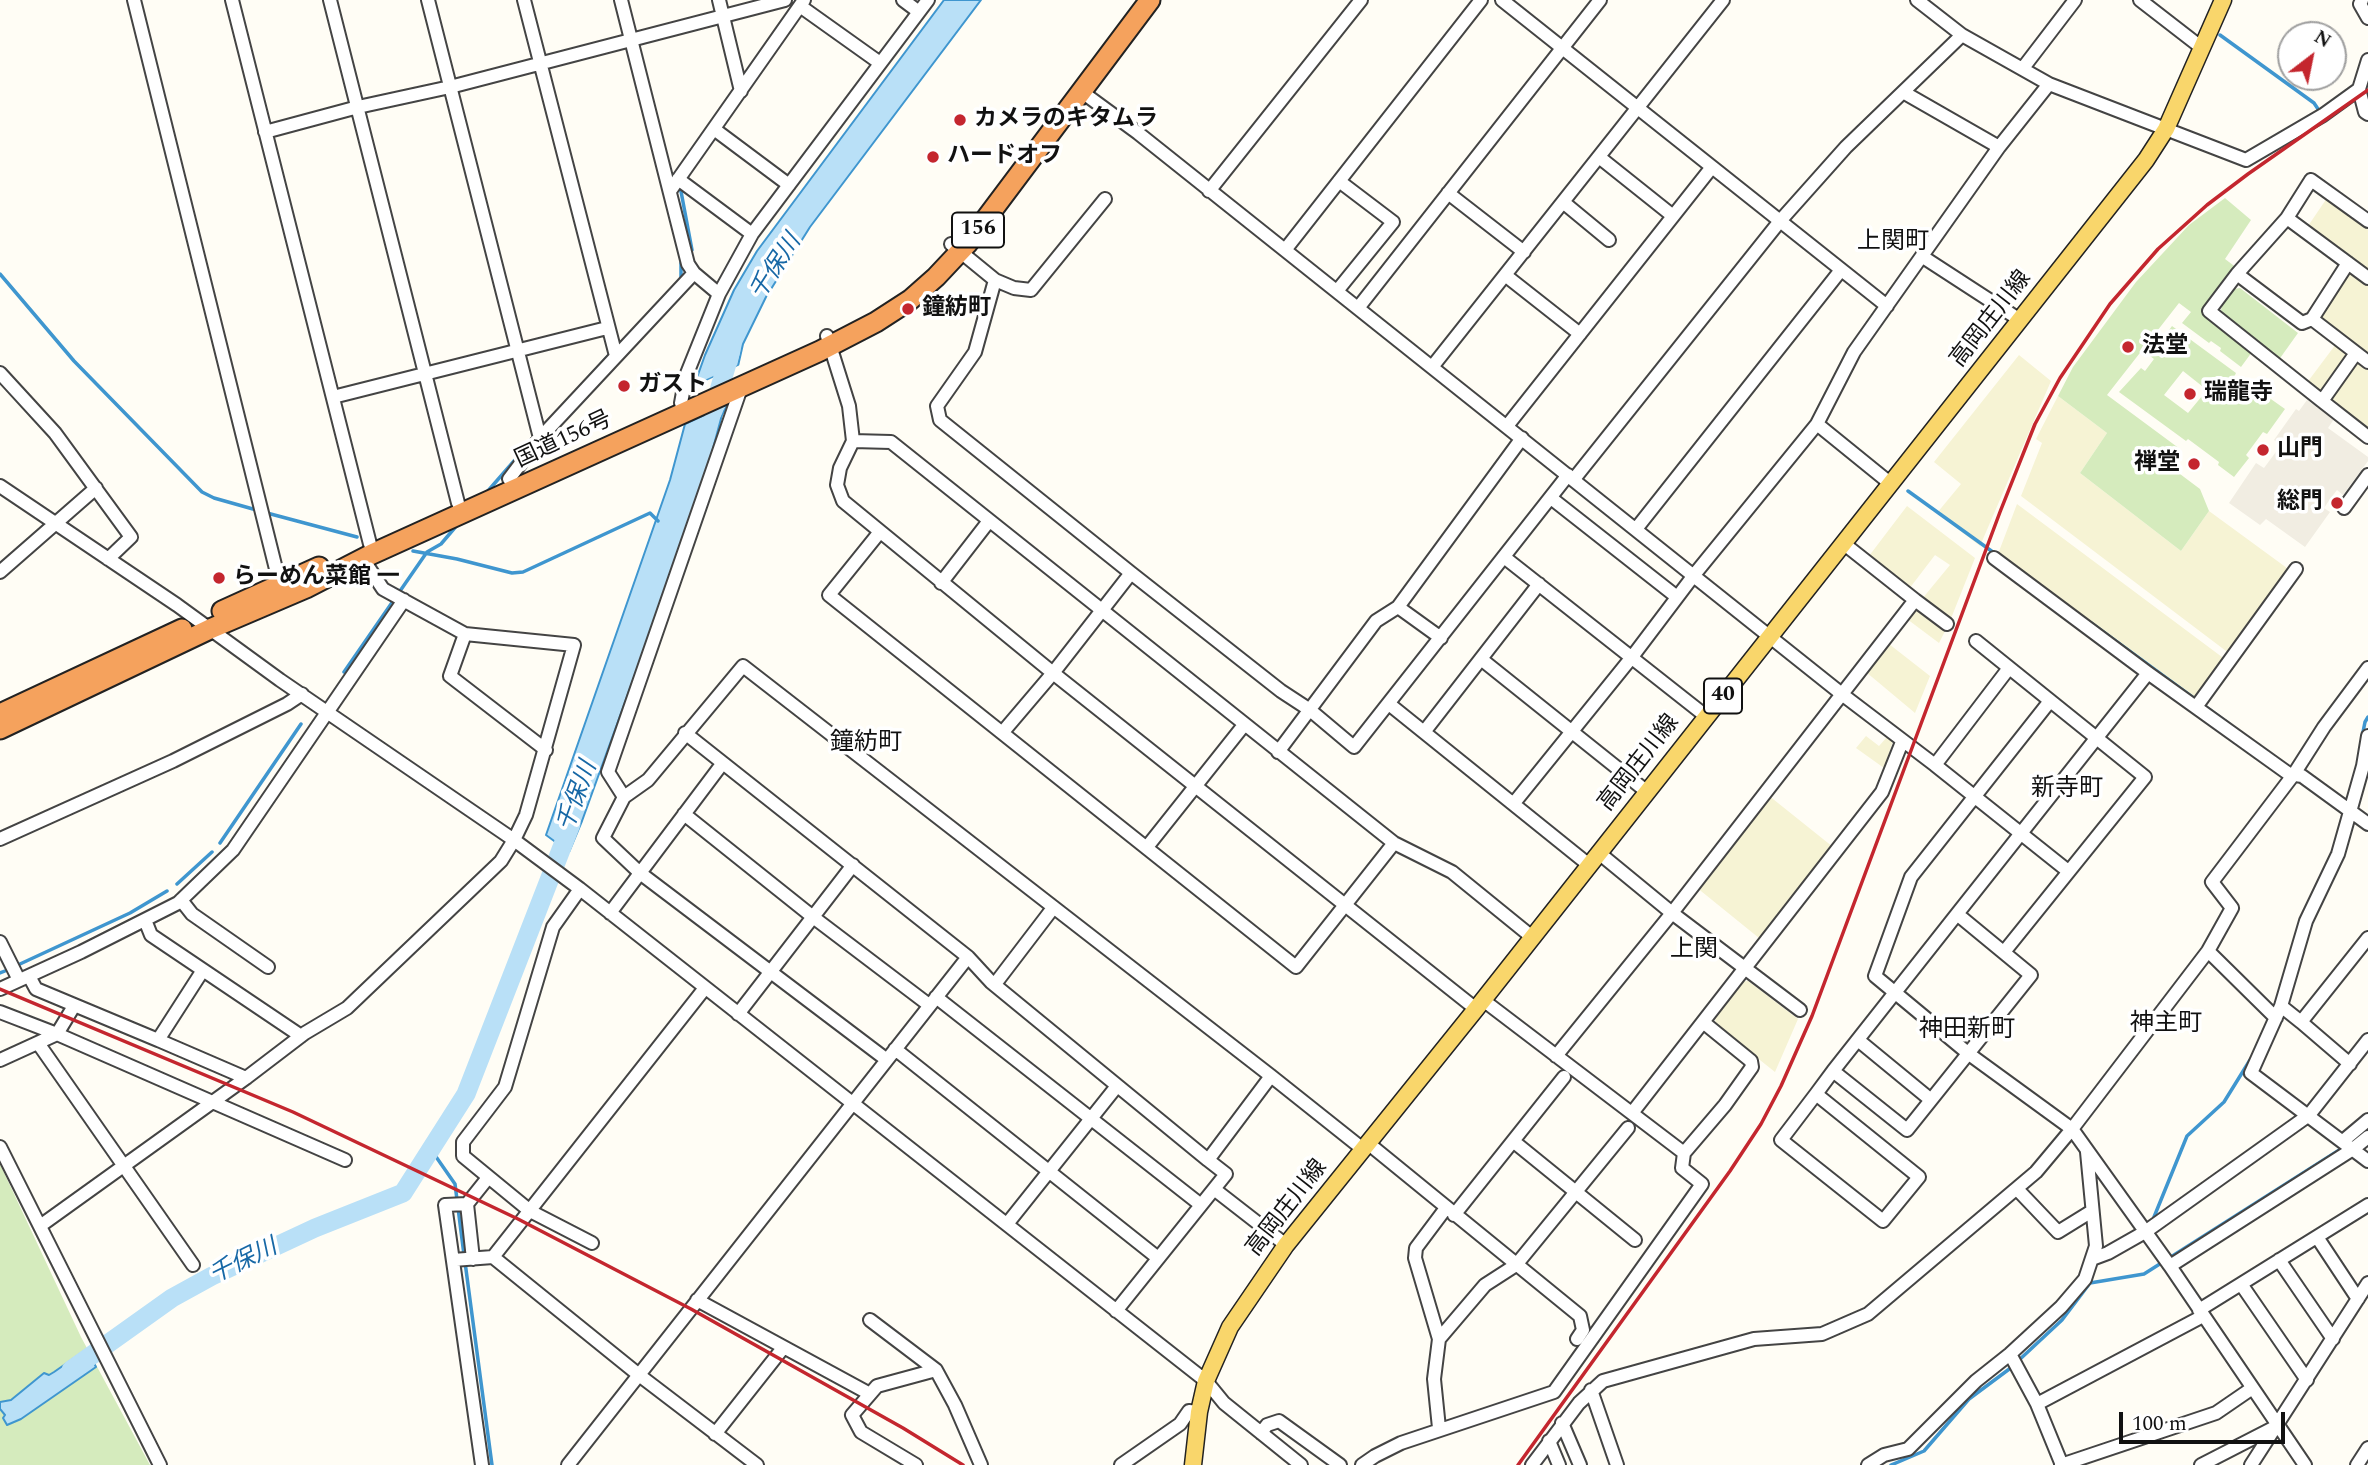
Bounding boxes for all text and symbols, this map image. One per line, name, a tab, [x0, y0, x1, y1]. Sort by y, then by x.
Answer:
north arrow	[2277, 21, 2347, 91]
text: N	[2308, 23, 2337, 56]
place label: カメラのキタムラ	[974, 106, 1158, 134]
marker: カメラのキタムラ	[952, 112, 968, 128]
place label: ハードオフ	[947, 143, 1062, 171]
marker: ハードオフ	[925, 149, 941, 165]
road number: 156	[952, 212, 1004, 247]
district label: 上関町	[1857, 229, 1929, 257]
water label: 千保川	[745, 230, 809, 306]
street label: 高岡庄川線	[1946, 266, 2038, 374]
place label: 鐘紡町	[922, 295, 991, 323]
marker: 鐘紡町	[900, 301, 916, 317]
place label: 法堂	[2142, 333, 2188, 361]
marker: 法堂	[2120, 339, 2136, 355]
place label: ガスト	[638, 372, 707, 400]
marker: ガスト	[616, 378, 632, 394]
place label: 瑞龍寺	[2204, 380, 2273, 408]
marker: 瑞龍寺	[2182, 386, 2198, 402]
street label: 国道156号	[511, 407, 617, 475]
place label: 山門	[2277, 436, 2323, 464]
marker: 山門	[2255, 442, 2271, 458]
place label: 禅堂	[2134, 450, 2180, 478]
marker: 禅堂	[2186, 456, 2202, 472]
place label: 総門	[2277, 489, 2323, 517]
marker: 総門	[2329, 495, 2345, 511]
place label: らーめん菜館 一	[233, 564, 400, 592]
marker: らーめん菜館 一	[211, 570, 227, 586]
road number: 40	[1704, 678, 1742, 714]
street label: 高岡庄川線	[1594, 710, 1686, 818]
district label: 鐘紡町	[830, 730, 902, 758]
water label: 千保川	[553, 758, 605, 836]
district label: 新寺町	[2031, 776, 2103, 804]
district label: 上関	[1670, 937, 1718, 965]
district label: 神主町	[2130, 1011, 2202, 1039]
district label: 神田新町	[1919, 1017, 2015, 1045]
street label: 高岡庄川線	[1242, 1155, 1334, 1263]
water label: 千保川	[205, 1234, 283, 1292]
scale bar	[2123, 1398, 2289, 1442]
text: 100 m	[2132, 1408, 2187, 1440]

